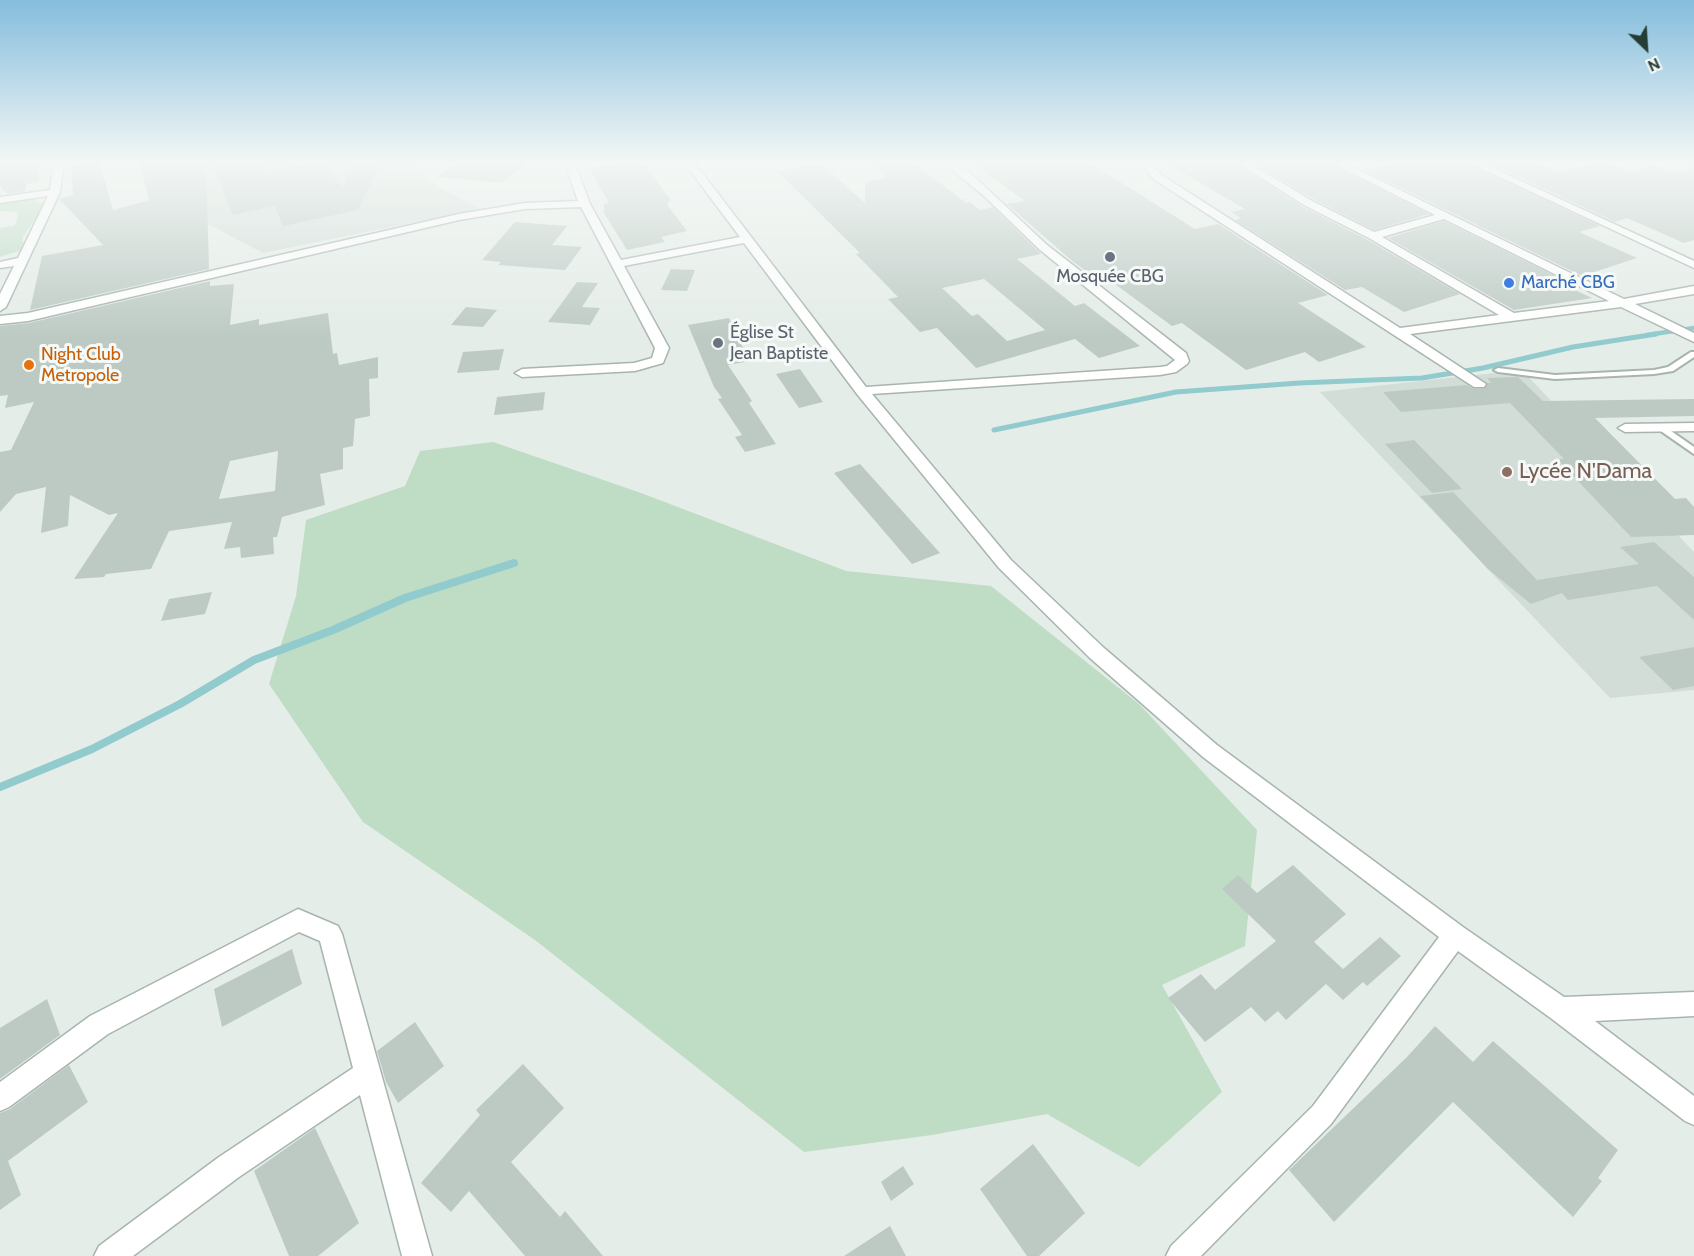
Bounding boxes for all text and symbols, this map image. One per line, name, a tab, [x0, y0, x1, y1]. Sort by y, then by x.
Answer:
north arrow	[1616, 18, 1676, 78]
text: N	[1645, 54, 1663, 76]
marker: Mosquée CBG	[1103, 250, 1117, 264]
place label: Mosquée CBG	[1056, 266, 1164, 288]
place label: Marché CBG	[1521, 272, 1615, 294]
marker: Marché CBG	[1502, 276, 1516, 290]
place label: Église St Jean Baptiste	[730, 322, 828, 364]
marker: Église St Jean Baptiste	[711, 336, 725, 350]
place label: Night Club Metropole	[41, 344, 121, 386]
marker: Night Club Metropole	[22, 358, 36, 372]
place label: Lycée N'Dama	[1519, 459, 1652, 485]
marker: Lycée N'Dama	[1500, 465, 1514, 479]

